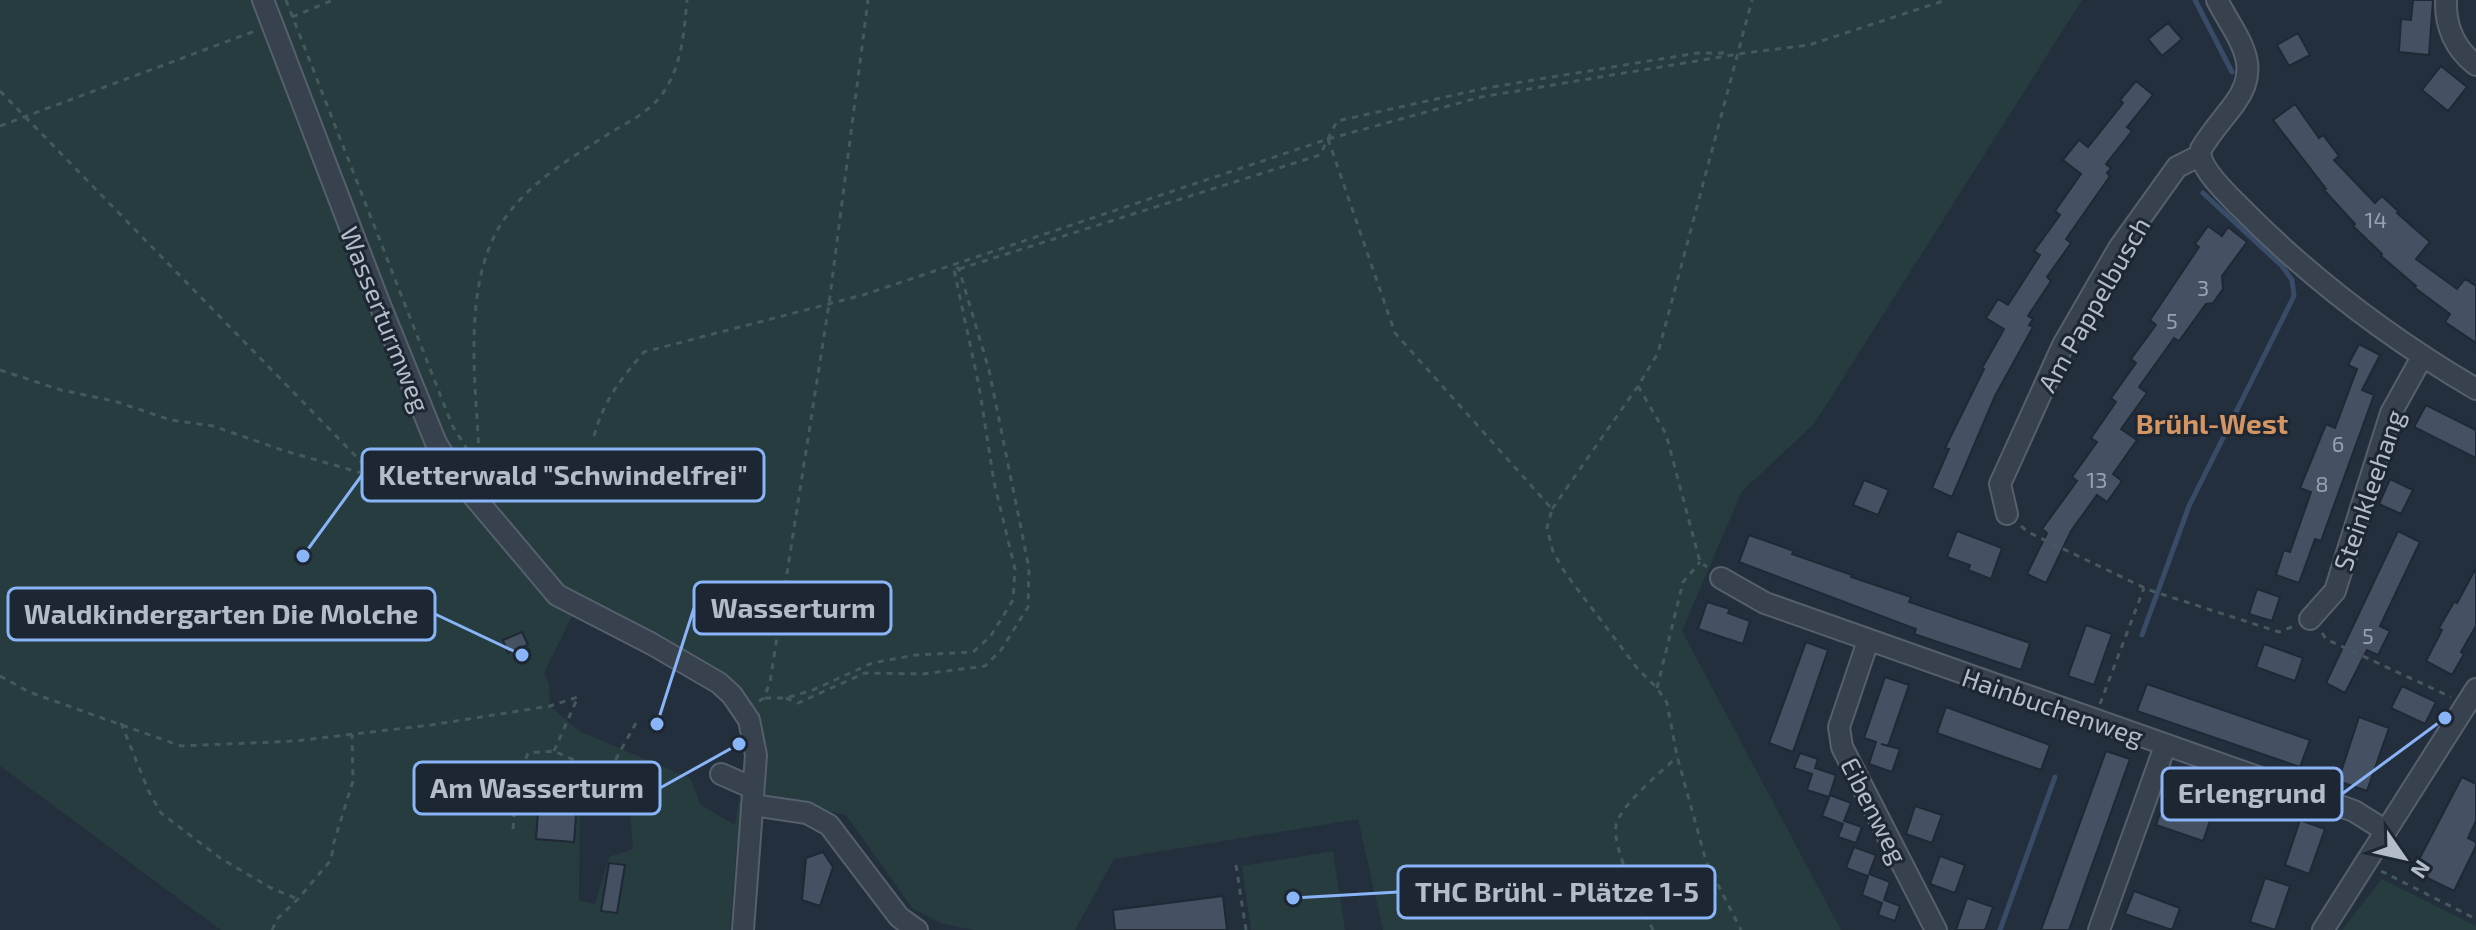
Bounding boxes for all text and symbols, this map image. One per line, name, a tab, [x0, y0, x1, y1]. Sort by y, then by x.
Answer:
house number: 14	[2365, 206, 2387, 232]
street label: Am Pappelbusch	[2030, 211, 2156, 397]
street label: Wasserturmweg	[335, 222, 437, 416]
house number: 3	[2197, 274, 2209, 300]
house number: 5	[2166, 307, 2178, 333]
district label: Brühl-West	[2136, 406, 2288, 440]
street label: Steinkleehang	[2326, 406, 2410, 574]
house number: 6	[2332, 430, 2344, 456]
callout: Kletterwald "Schwindelfrei"	[362, 449, 764, 501]
text: Kletterwald "Schwindelfrei"	[378, 457, 748, 491]
house number: 13	[2087, 466, 2108, 492]
house number: 8	[2315, 470, 2329, 496]
callout: Wasserturm	[694, 582, 891, 634]
callout: Waldkindergarten Die Molche	[8, 588, 435, 640]
text: Wasserturm	[710, 590, 876, 624]
text: Waldkindergarten Die Molche	[24, 596, 418, 630]
house number: 5	[2362, 622, 2374, 648]
street label: Hainbuchenweg	[1958, 660, 2148, 752]
street label: Eibenweg	[1835, 752, 1915, 868]
callout: Am Wasserturm	[414, 762, 660, 814]
callout: Erlengrund	[2162, 768, 2342, 820]
text: Am Wasserturm	[430, 770, 644, 804]
text: Erlengrund	[2178, 775, 2326, 809]
north arrow	[2364, 818, 2444, 898]
text: N	[2406, 856, 2437, 884]
callout: THC Brühl - Plätze 1-5	[1398, 866, 1715, 918]
text: THC Brühl - Plätze 1-5	[1415, 874, 1699, 908]

